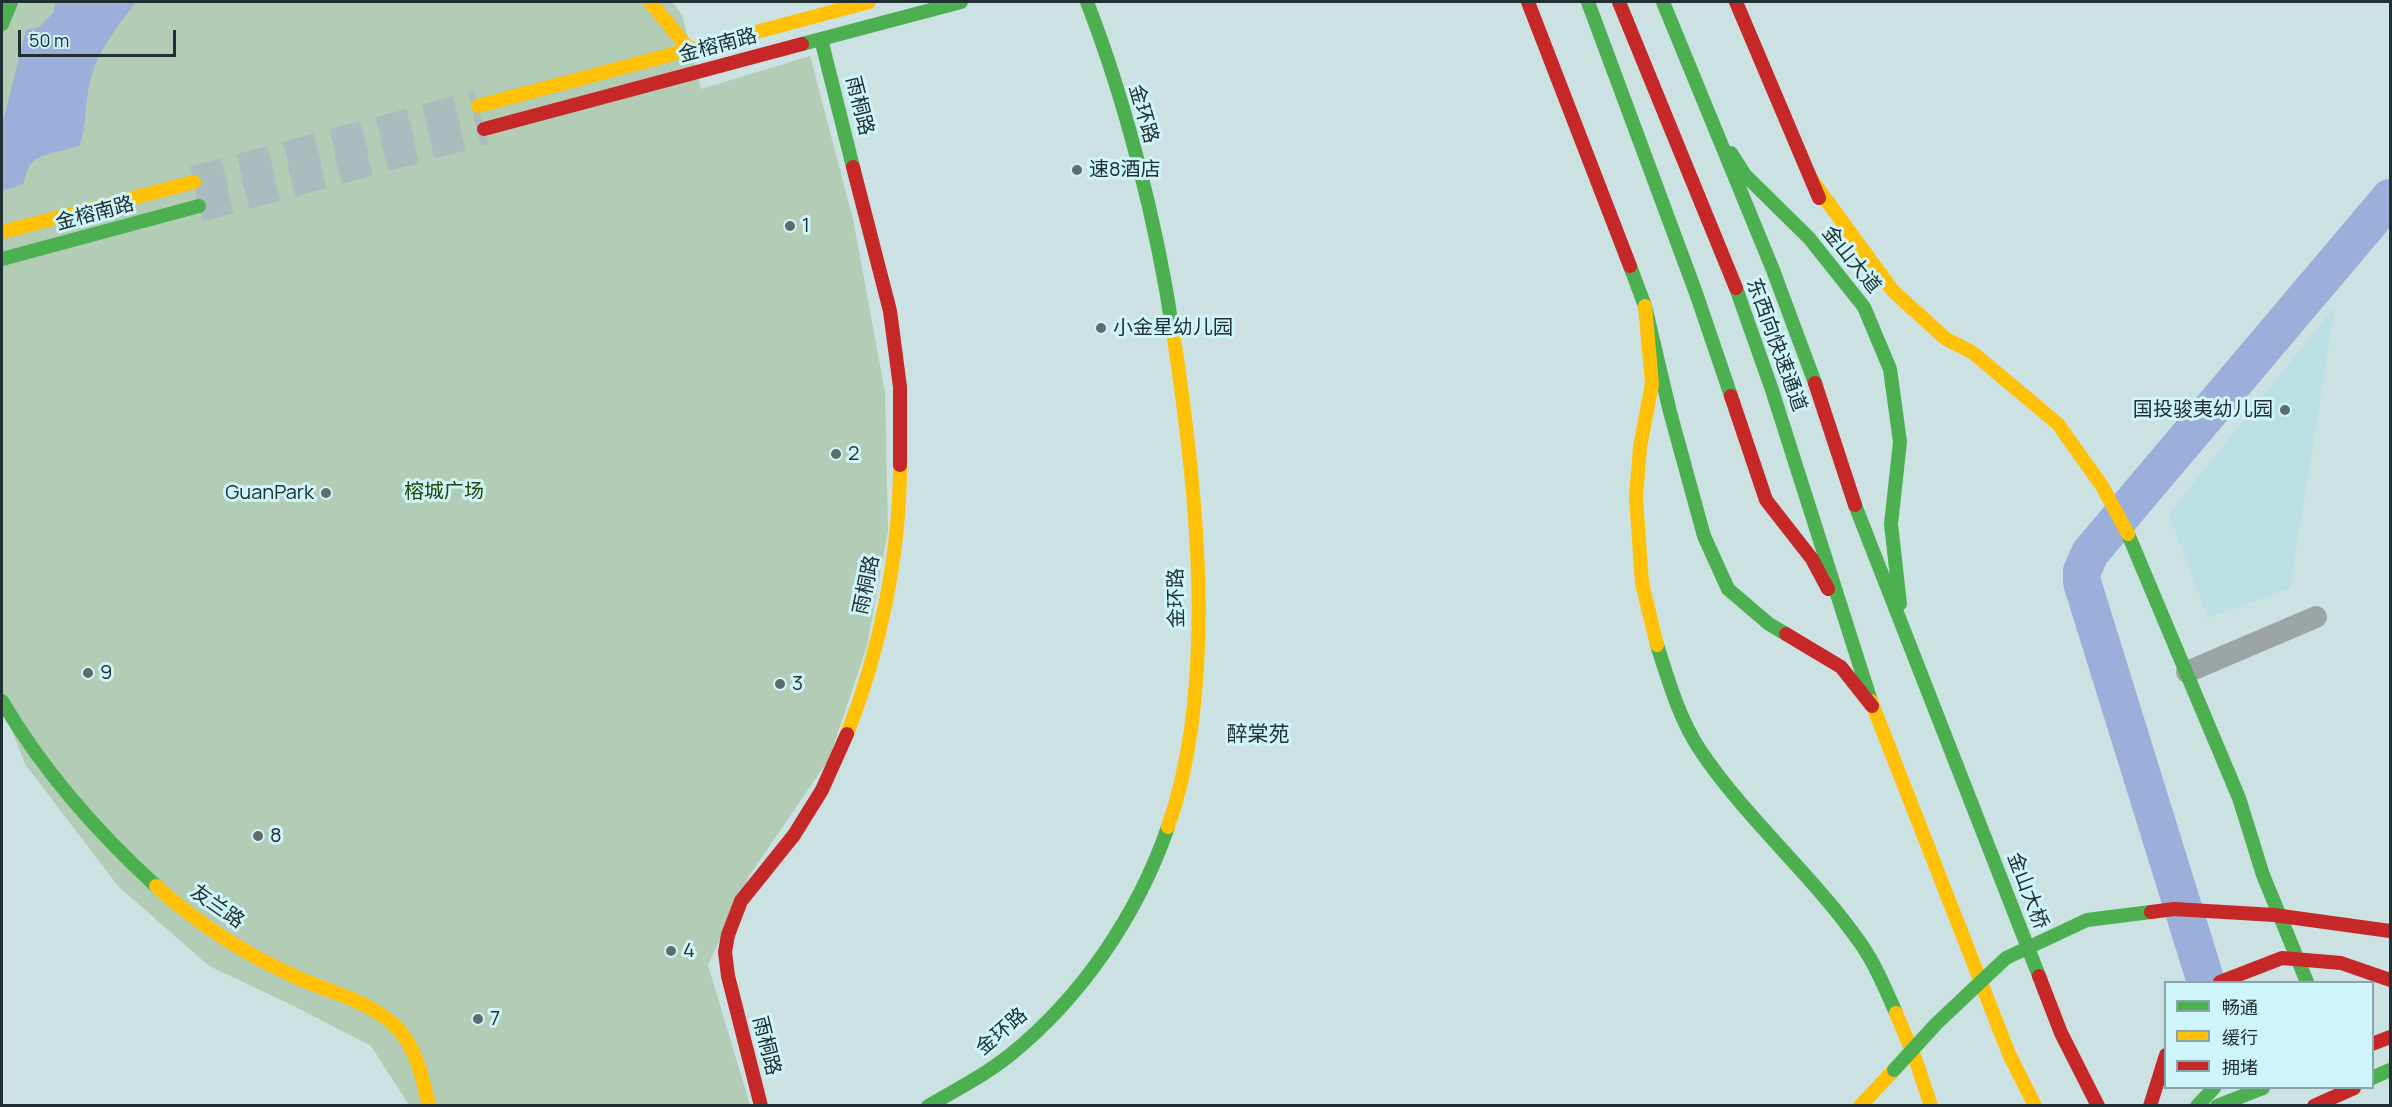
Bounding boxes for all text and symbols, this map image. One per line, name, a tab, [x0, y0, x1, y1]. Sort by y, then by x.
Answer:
scale bar	[21, 18, 178, 56]
street label: 金榕南路	[676, 24, 760, 68]
text: 50 m	[29, 28, 69, 52]
street label: 雨桐路	[840, 74, 878, 138]
street label: 金环路	[1123, 82, 1163, 146]
place label: 速8酒店	[1089, 158, 1161, 182]
marker: 速8酒店	[1070, 163, 1084, 177]
street label: 金榕南路	[53, 192, 137, 236]
place label: 1	[802, 214, 810, 238]
marker: 1	[783, 219, 797, 233]
street label: 金山大道	[1817, 221, 1885, 299]
street label: 东西向快速通道	[1741, 275, 1811, 415]
place label: 小金星幼儿园	[1113, 316, 1233, 340]
marker: 小金星幼儿园	[1094, 321, 1108, 335]
place label: 国投骏夷幼儿园	[2133, 398, 2273, 422]
marker: 国投骏夷幼儿园	[2278, 403, 2292, 417]
place label: 2	[848, 442, 859, 466]
marker: 2	[829, 447, 843, 461]
park label: 榕城广场	[404, 480, 484, 504]
place label: GuanPark	[225, 481, 314, 505]
marker: GuanPark	[319, 486, 333, 500]
street label: 雨桐路	[849, 553, 885, 617]
street label: 金环路	[1164, 568, 1190, 628]
place label: 9	[100, 661, 112, 685]
marker: 9	[81, 666, 95, 680]
place label: 3	[792, 672, 803, 696]
marker: 3	[773, 677, 787, 691]
district label: 醉棠苑	[1227, 722, 1289, 748]
place label: 8	[270, 824, 282, 848]
marker: 8	[251, 829, 265, 843]
street label: 金山大桥	[2001, 849, 2053, 933]
street label: 友兰路	[186, 880, 248, 934]
place label: 4	[683, 939, 695, 963]
marker: 4	[664, 944, 678, 958]
legend	[2164, 981, 2374, 1089]
text: 畅通	[2222, 995, 2258, 1019]
street label: 金环路	[971, 1003, 1033, 1061]
place label: 7	[490, 1007, 500, 1031]
marker: 7	[471, 1012, 485, 1026]
street label: 雨桐路	[747, 1014, 785, 1078]
text: 缓行	[2222, 1025, 2258, 1049]
text: 拥堵	[2222, 1055, 2258, 1079]

